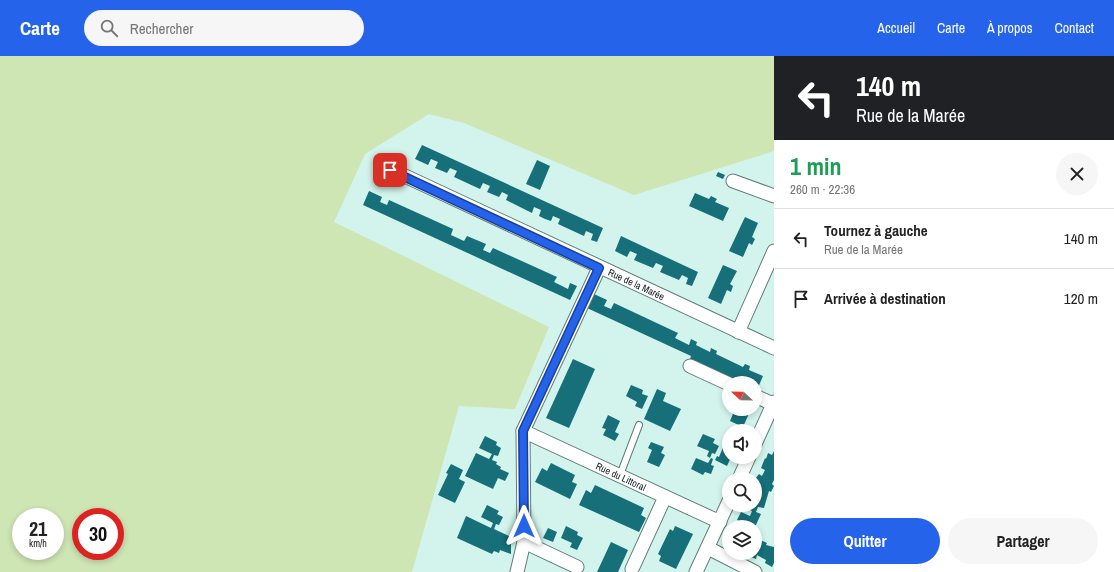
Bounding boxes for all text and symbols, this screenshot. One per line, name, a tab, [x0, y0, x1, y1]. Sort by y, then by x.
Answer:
search box	[84, 10, 364, 46]
text: Carte	[20, 15, 60, 41]
icon: search	[98, 17, 120, 39]
text: Rechercher	[130, 18, 193, 39]
text: Accueil	[877, 19, 915, 37]
text: Carte	[937, 19, 965, 37]
text: À propos	[987, 19, 1032, 37]
text: Contact	[1054, 19, 1094, 37]
text: 140 m	[856, 67, 921, 105]
icon: left	[790, 72, 842, 124]
text: Rue de la Marée	[856, 103, 965, 128]
text: 1 min	[790, 150, 841, 182]
pin	[373, 153, 407, 187]
button: close	[1056, 153, 1098, 195]
icon: arrive	[379, 159, 401, 181]
text: 260 m · 22:36	[790, 181, 855, 198]
text: Tournez à gauche	[824, 220, 928, 241]
icon: left	[790, 228, 812, 250]
text: 140 m	[1064, 228, 1098, 249]
text: Rue de la Marée	[824, 241, 903, 258]
street label: Rue de la Marée	[606, 266, 667, 303]
icon: arrive	[790, 288, 812, 310]
text: Arrivée à destination	[824, 288, 946, 309]
text: 120 m	[1064, 288, 1098, 309]
north arrow	[722, 376, 762, 416]
map controls	[722, 376, 762, 560]
button: sound	[722, 424, 762, 464]
street label: Rue du Littoral	[594, 460, 648, 494]
button: search	[722, 472, 762, 512]
position arrow	[503, 505, 545, 547]
speed limit sign: 30	[72, 508, 124, 560]
text: 21	[29, 515, 47, 542]
button: Quitter	[790, 518, 940, 564]
button: Partager	[948, 518, 1098, 564]
button: layers	[722, 520, 762, 560]
text: km/h	[29, 537, 47, 550]

